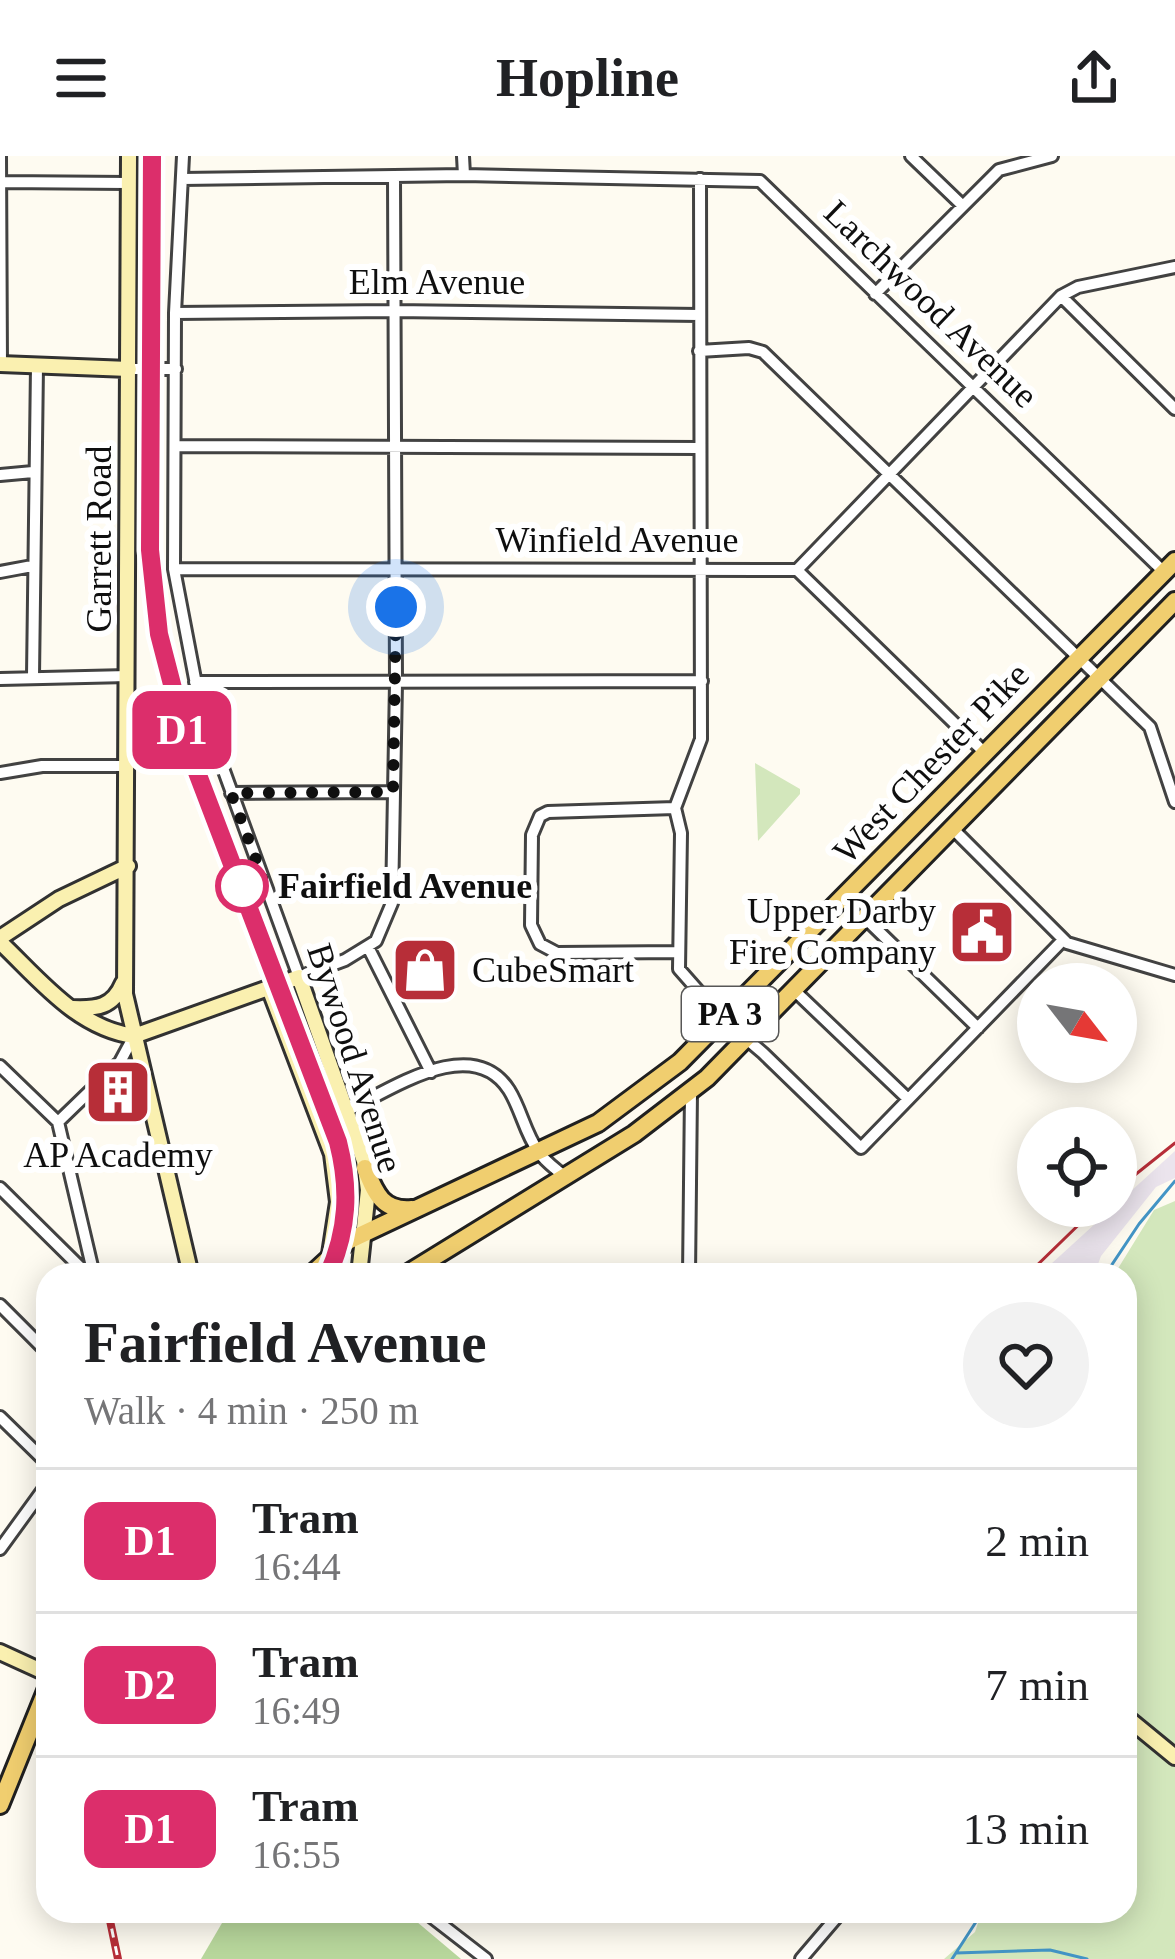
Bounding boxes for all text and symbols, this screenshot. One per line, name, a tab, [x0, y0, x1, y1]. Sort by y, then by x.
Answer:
icon: menu	[48, 45, 114, 111]
icon: share	[1061, 45, 1127, 111]
text: Hopline	[496, 48, 679, 108]
street label: Larchwood Avenue	[816, 192, 1046, 416]
street label: Elm Avenue	[349, 262, 525, 302]
street label: Garrett Road	[79, 446, 119, 632]
street label: Winfield Avenue	[496, 520, 738, 560]
your location	[366, 577, 426, 637]
street label: West Chester Pike	[825, 654, 1037, 872]
line badge: D1	[128, 691, 236, 769]
text: D1	[156, 707, 208, 753]
marker: Fairfield Avenue	[217, 861, 267, 911]
place label: Fairfield Avenue	[278, 866, 532, 906]
place label: Upper Darby Fire Company	[729, 891, 936, 972]
public building icon: Upper Darby Fire Company	[947, 897, 1017, 967]
shop icon: CubeSmart	[390, 935, 460, 1005]
street label: Bywood Avenue	[299, 938, 411, 1178]
place label: CubeSmart	[472, 950, 634, 990]
north arrow	[1017, 963, 1137, 1083]
map controls	[1017, 963, 1137, 1227]
road number: PA 3	[682, 987, 778, 1041]
building icon: AP Academy	[83, 1057, 153, 1127]
button: locate	[1017, 1107, 1137, 1227]
place label: AP Academy	[23, 1135, 213, 1175]
button: heart	[963, 1302, 1089, 1428]
text: Fairfield Avenue	[84, 1311, 487, 1374]
text: Walk · 4 min · 250 m	[84, 1389, 419, 1432]
text: Tram	[252, 1493, 359, 1543]
text: 2 min	[985, 1516, 1089, 1566]
text: D1	[124, 1518, 176, 1564]
text: 16:44	[252, 1545, 341, 1588]
text: Tram	[252, 1637, 359, 1687]
text: 7 min	[985, 1660, 1089, 1710]
text: D2	[124, 1662, 176, 1708]
text: 16:49	[252, 1689, 341, 1732]
text: Tram	[252, 1781, 359, 1831]
text: 13 min	[963, 1804, 1089, 1854]
text: D1	[124, 1806, 176, 1852]
text: 16:55	[252, 1833, 341, 1876]

